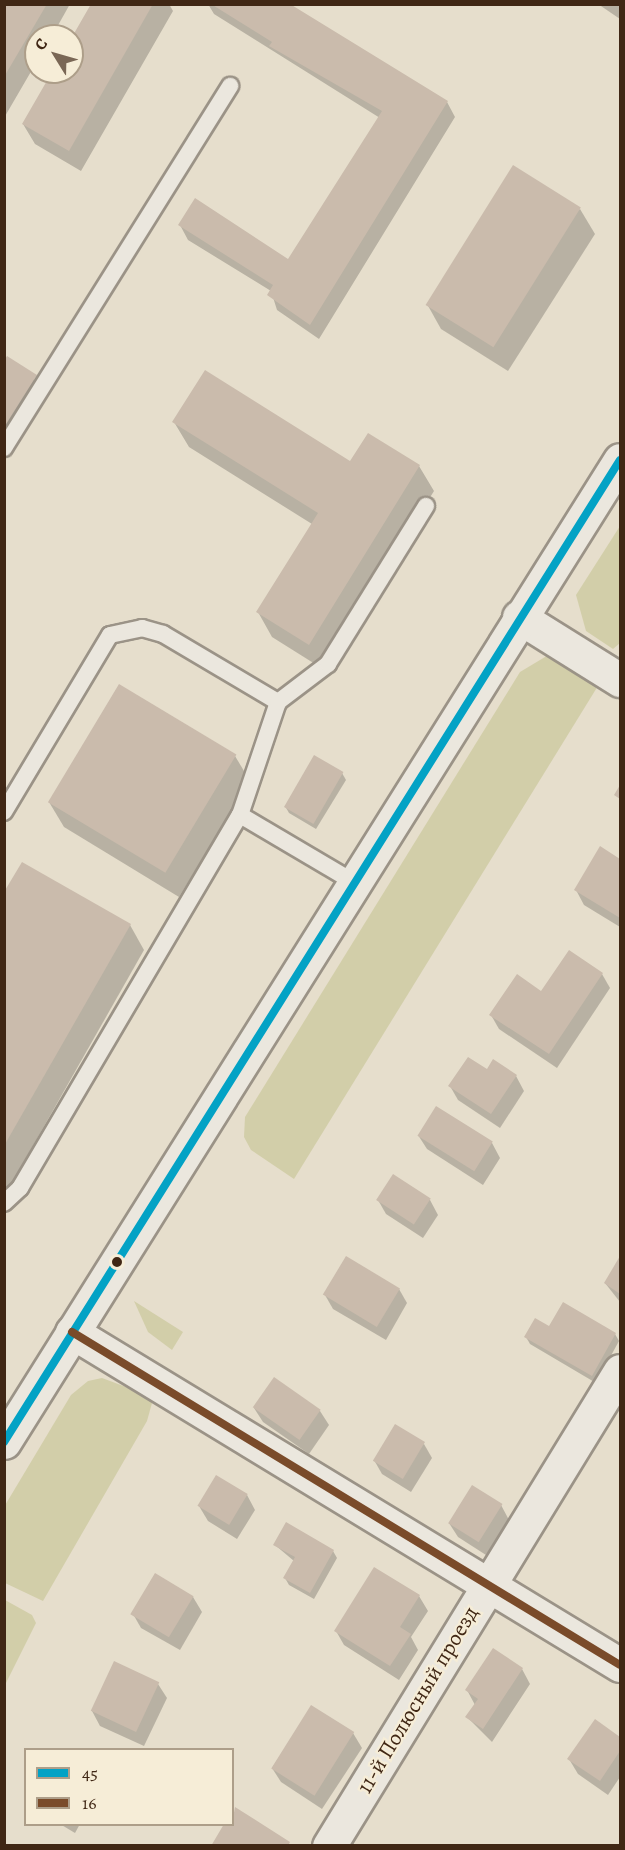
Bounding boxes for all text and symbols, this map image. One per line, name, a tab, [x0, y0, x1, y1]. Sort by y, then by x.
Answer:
north arrow	[24, 24, 84, 84]
text: С	[29, 34, 53, 55]
unlabelled marker	[111, 1256, 123, 1268]
street label: 11-й Полюсный проезд	[352, 1602, 484, 1798]
legend	[24, 1748, 234, 1826]
text: 45	[82, 1761, 98, 1785]
text: 16	[82, 1791, 96, 1815]

